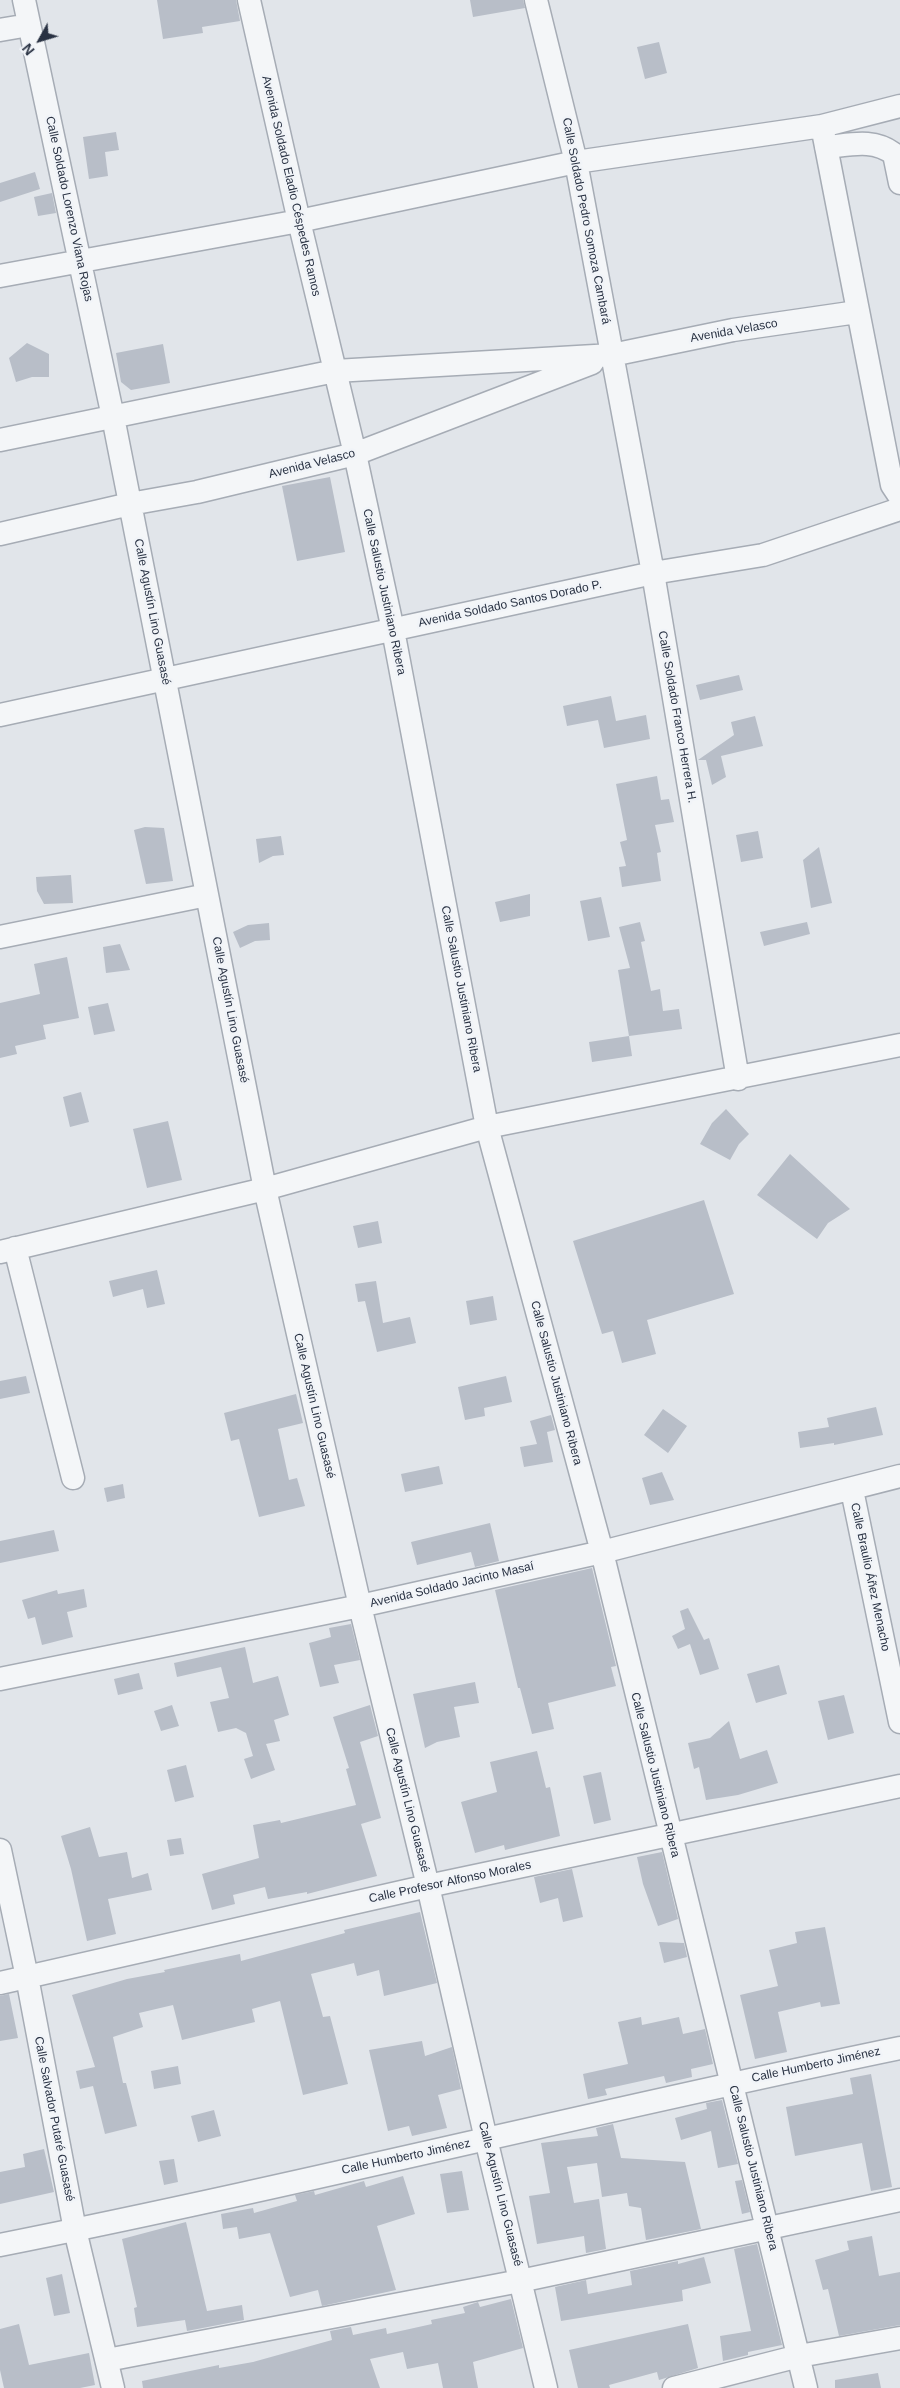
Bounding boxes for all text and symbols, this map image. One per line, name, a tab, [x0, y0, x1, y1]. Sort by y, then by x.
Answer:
north arrow	[15, 15, 65, 65]
text: N	[19, 40, 38, 58]
street label: Avenida Soldado Eladio Céspedes Ramos	[259, 74, 323, 298]
street label: Calle Soldado Lorenzo Viana Rojas	[42, 115, 96, 303]
street label: Calle Soldado Pedro Somoza Cambará	[559, 116, 613, 326]
street label: Avenida Velasco	[689, 316, 779, 346]
street label: Avenida Velasco	[267, 446, 357, 482]
street label: Calle Salustio Justiniano Ribera	[359, 508, 409, 676]
street label: Calle Agustín Lino Guasasé	[131, 538, 173, 686]
street label: Avenida Soldado Santos Dorado P.	[417, 578, 603, 630]
street label: Calle Soldado Franco Herrera H.	[655, 630, 699, 804]
street label: Calle Salustio Justiniano Ribera	[438, 904, 484, 1074]
street label: Calle Agustín Lino Guasasé	[209, 936, 251, 1084]
street label: Calle Salustio Justiniano Ribera	[527, 1299, 585, 1467]
street label: Calle Agustín Lino Guasasé	[290, 1332, 338, 1480]
street label: Calle Braulio Áñez Menacho	[847, 1501, 893, 1653]
street label: Avenida Soldado Jacinto Masaí	[369, 1559, 535, 1611]
street label: Calle Salustio Justiniano Ribera	[628, 1691, 682, 1859]
street label: Calle Agustín Lino Guasasé	[382, 1726, 432, 1874]
street label: Calle Profesor Alfonso Morales	[368, 1858, 532, 1906]
street label: Calle Salvador Putaré Guasasé	[31, 2035, 77, 2203]
street label: Calle Humberto Jiménez	[750, 2044, 882, 2086]
street label: Calle Salustio Justiniano Ribera	[726, 2084, 780, 2252]
street label: Calle Agustín Lino Guasasé	[475, 2120, 525, 2268]
street label: Calle Humberto Jiménez	[340, 2136, 472, 2178]

